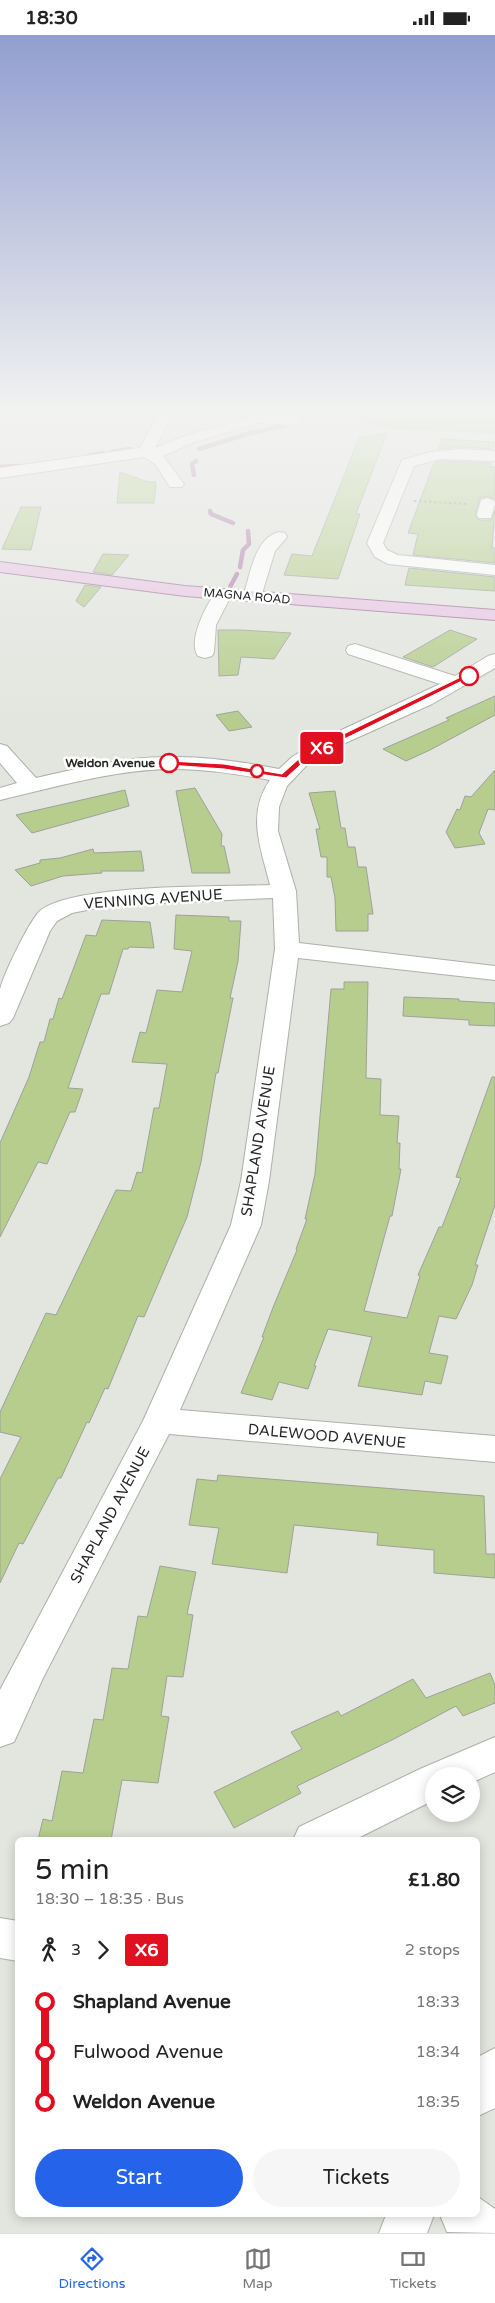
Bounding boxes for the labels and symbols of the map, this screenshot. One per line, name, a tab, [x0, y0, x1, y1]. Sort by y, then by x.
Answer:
street label: MAGNA ROAD	[203, 585, 291, 607]
unlabelled marker	[459, 666, 479, 686]
line badge: X6	[300, 732, 344, 764]
marker: Weldon Avenue	[159, 753, 179, 773]
place label: Weldon Avenue	[65, 756, 155, 770]
unlabelled marker	[250, 764, 264, 778]
street label: VENNING AVENUE	[83, 885, 223, 913]
street label: SHAPLAND AVENUE	[237, 1064, 279, 1218]
street label: DALEWOOD AVENUE	[247, 1420, 407, 1452]
street label: SHAPLAND AVENUE	[66, 1444, 154, 1586]

